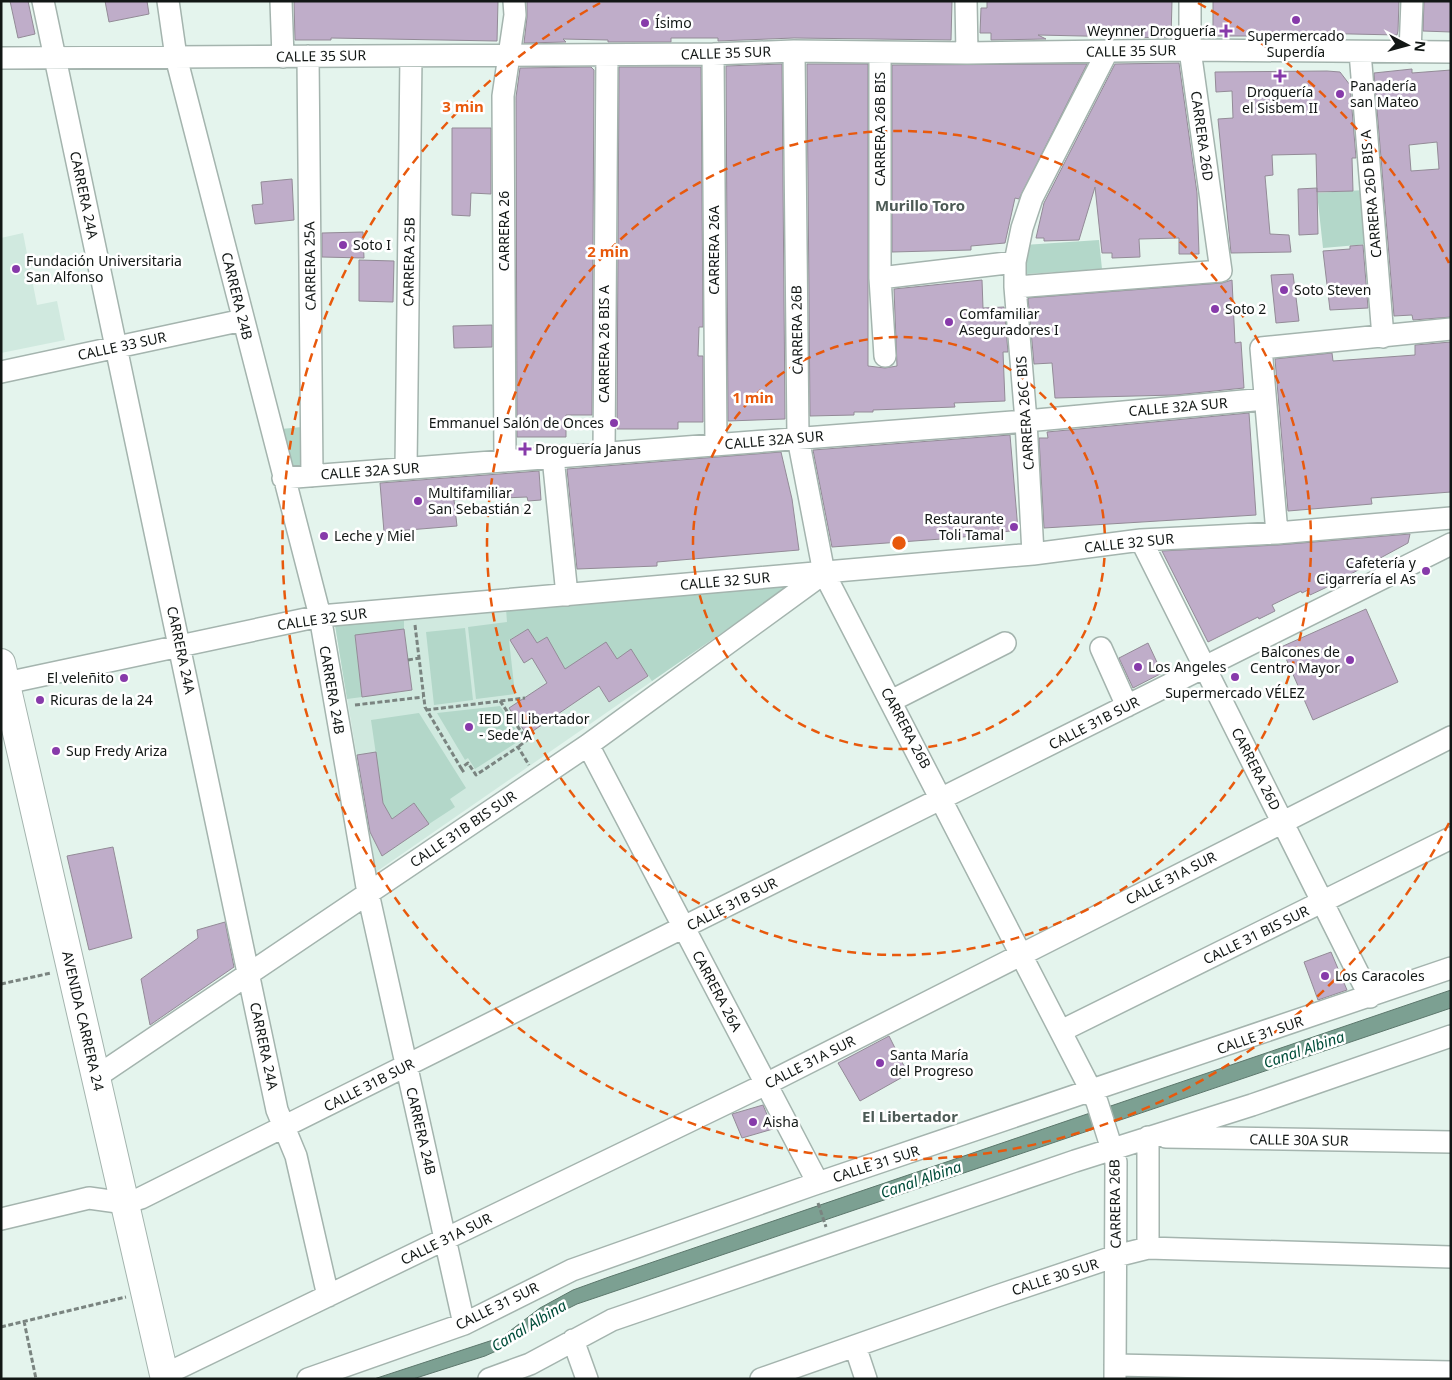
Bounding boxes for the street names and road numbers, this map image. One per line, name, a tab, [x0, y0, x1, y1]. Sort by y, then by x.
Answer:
street label: CALLE 35 SUR	[1086, 40, 1177, 61]
street label: CALLE 35 SUR	[681, 41, 772, 64]
street label: CALLE 35 SUR	[276, 45, 367, 66]
street label: CARRERA 26B BIS	[870, 71, 889, 186]
street label: CARRERA 26D	[1187, 90, 1218, 182]
street label: CARRERA 26D BIS A	[1355, 129, 1386, 259]
street label: CARRERA 24A	[66, 149, 103, 241]
street label: CARRERA 26	[494, 191, 513, 271]
street label: CARRERA 26A	[704, 205, 723, 295]
street label: CARRERA 25B	[398, 217, 419, 307]
street label: CARRERA 25A	[299, 221, 320, 311]
street label: CARRERA 24B	[217, 250, 258, 342]
street label: CARRERA 26 BIS A	[594, 285, 613, 403]
street label: CARRERA 26B	[786, 285, 807, 375]
street label: CALLE 33 SUR	[76, 327, 168, 364]
street label: CARRERA 26C BIS	[1011, 355, 1038, 471]
street label: CALLE 32A SUR	[1128, 393, 1228, 420]
street label: CALLE 32A SUR	[724, 426, 824, 453]
street label: CALLE 32A SUR	[320, 458, 420, 483]
street label: CALLE 32 SUR	[1083, 528, 1175, 557]
street label: CALLE 32 SUR	[679, 567, 771, 594]
street label: CALLE 32 SUR	[276, 603, 368, 634]
street label: CARRERA 24A	[163, 604, 200, 696]
street label: CARRERA 24B	[315, 644, 350, 736]
street label: CARRERA 26B	[877, 684, 936, 772]
street label: CALLE 31B SUR	[1045, 691, 1143, 754]
street label: CARRERA 26D	[1227, 724, 1285, 813]
street label: CALLE 31B BIS SUR	[406, 786, 520, 871]
street label: CALLE 31A SUR	[1122, 846, 1220, 909]
street label: CALLE 31B SUR	[683, 872, 781, 935]
street label: CALLE 31 BIS SUR	[1200, 901, 1312, 968]
street label: CARRERA 26A	[688, 947, 747, 1035]
street label: AVENIDA CARRERA 24	[58, 949, 109, 1093]
street label: CARRERA 24A	[246, 1000, 283, 1092]
street label: CALLE 31 SUR	[1214, 1011, 1306, 1058]
street label: CALLE 31A SUR	[761, 1030, 859, 1093]
street label: CALLE 31B SUR	[320, 1053, 418, 1116]
street label: CARRERA 24B	[402, 1085, 441, 1177]
street label: CALLE 30A SUR	[1249, 1129, 1349, 1150]
street label: CALLE 31 SUR	[830, 1140, 922, 1186]
street label: CARRERA 26B	[1104, 1159, 1125, 1249]
street label: CALLE 31A SUR	[397, 1208, 495, 1269]
street label: CALLE 30 SUR	[1009, 1253, 1101, 1299]
street label: CALLE 31 SUR	[452, 1277, 542, 1334]

